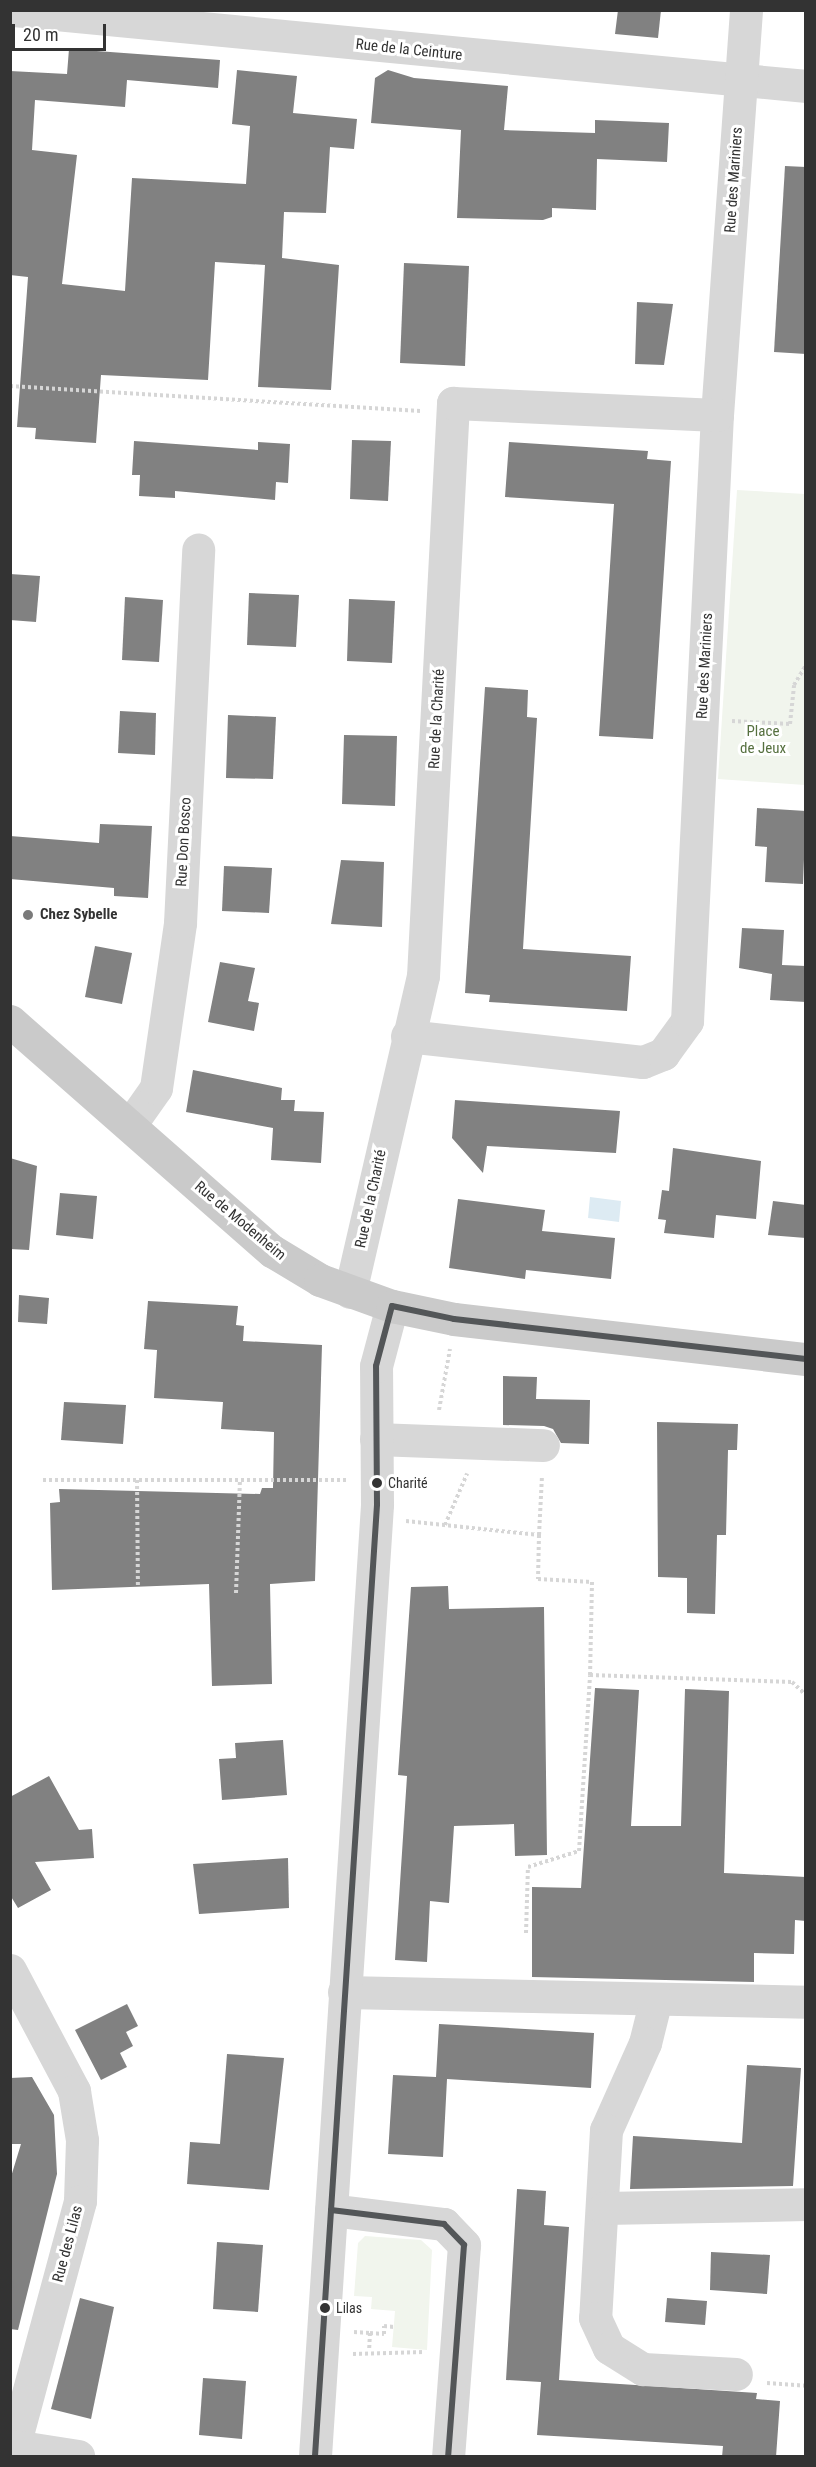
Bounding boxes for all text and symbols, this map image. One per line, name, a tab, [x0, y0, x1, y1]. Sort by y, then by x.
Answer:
scale bar	[15, 12, 110, 50]
text: 20 m	[23, 24, 58, 45]
street label: Rue de la Ceinture	[355, 35, 463, 65]
street label: Rue des Mariniers	[721, 126, 747, 234]
street label: Rue des Mariniers	[693, 613, 717, 719]
street label: Rue de la Charité	[425, 669, 449, 769]
park label: Place de Jeux	[740, 722, 786, 757]
street label: Rue Don Bosco	[173, 797, 195, 887]
place label: Chez Sybelle	[40, 906, 117, 924]
marker: Chez Sybelle	[21, 908, 35, 922]
street label: Rue de la Charité	[352, 1148, 390, 1250]
street label: Rue de Modenheim	[191, 1178, 289, 1264]
place label: Charité	[388, 1475, 428, 1491]
marker: Charité	[371, 1477, 383, 1489]
street label: Rue des Lilas	[49, 2204, 87, 2284]
place label: Lilas	[336, 2300, 362, 2316]
marker: Lilas	[319, 2302, 331, 2314]

